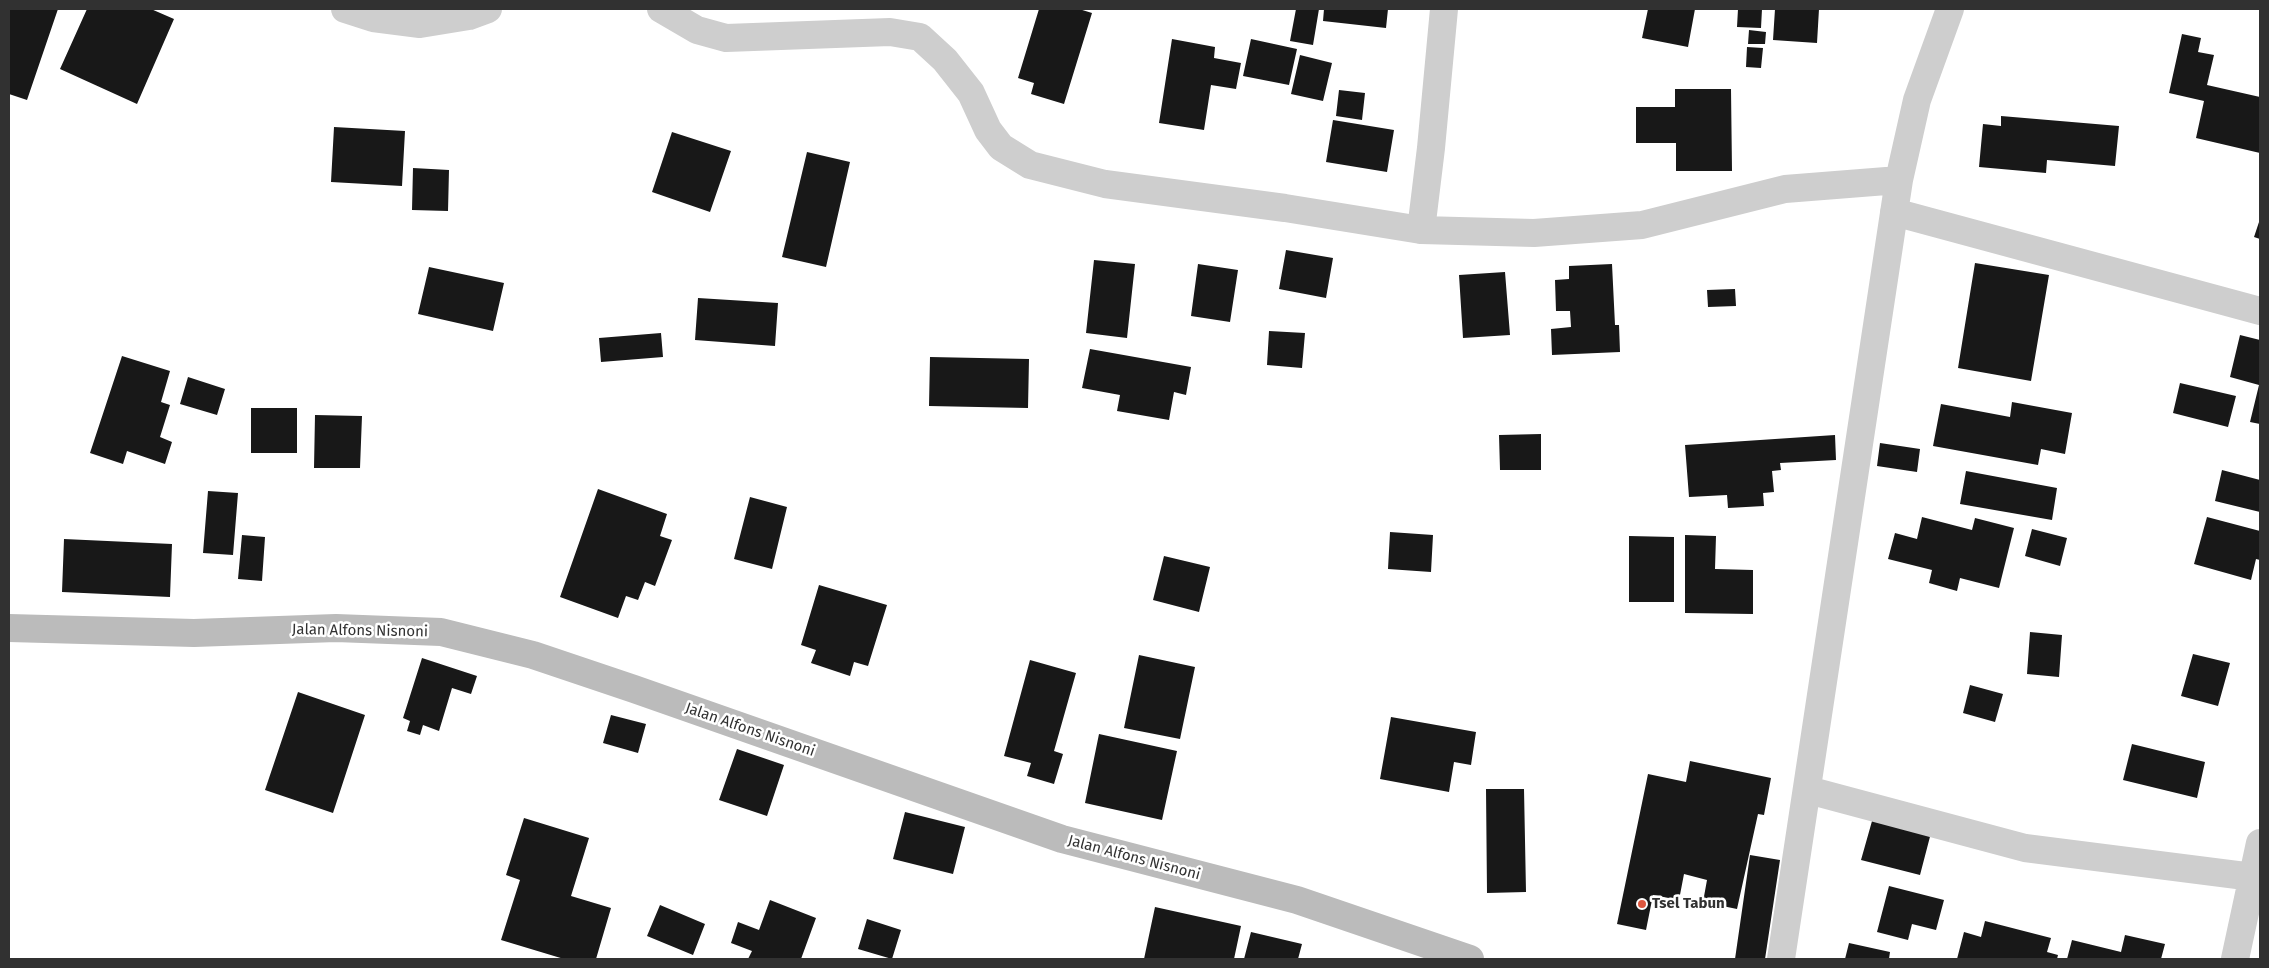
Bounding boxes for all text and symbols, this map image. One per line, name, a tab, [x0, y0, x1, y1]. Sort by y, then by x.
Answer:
street label: Jalan Alfons Nisnoni	[292, 621, 428, 641]
street label: Jalan Alfons Nisnoni	[683, 699, 817, 761]
street label: Jalan Alfons Nisnoni	[1066, 832, 1202, 884]
place label: Tsel Tabun	[1652, 895, 1725, 913]
marker: Tsel Tabun	[1636, 898, 1648, 910]

